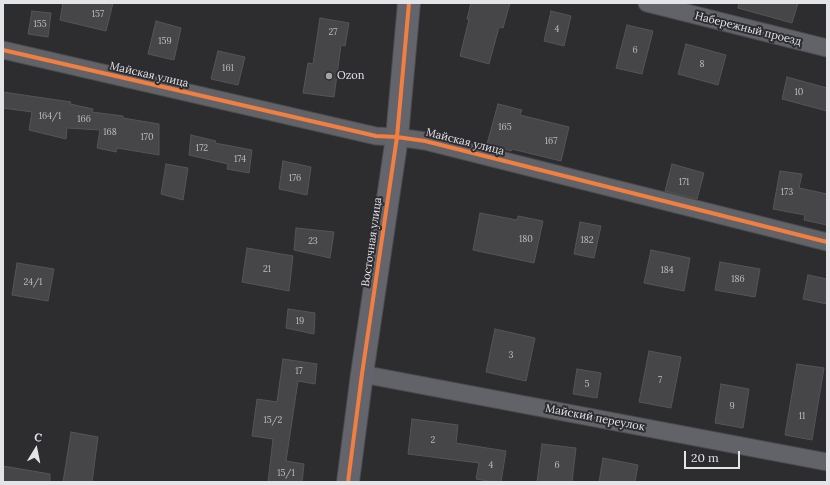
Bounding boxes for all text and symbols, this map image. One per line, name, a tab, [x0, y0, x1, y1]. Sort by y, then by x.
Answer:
house number: 157	[92, 9, 104, 19]
street label: Набережный проезд	[693, 9, 803, 49]
house number: 155	[33, 19, 47, 29]
house number: 4	[555, 24, 559, 34]
house number: 27	[329, 27, 337, 37]
house number: 159	[158, 36, 172, 46]
house number: 6	[632, 45, 638, 55]
house number: 8	[699, 59, 705, 69]
street label: Майская улица	[108, 60, 190, 90]
house number: 161	[222, 63, 234, 73]
place label: Ozon	[337, 69, 364, 83]
marker: Ozon	[324, 71, 334, 81]
house number: 10	[795, 87, 803, 97]
house number: 164/1	[39, 111, 61, 121]
house number: 166	[77, 114, 91, 124]
house number: 165	[498, 122, 512, 132]
street label: Майская улица	[424, 126, 506, 158]
house number: 168	[103, 127, 117, 137]
house number: 170	[140, 132, 154, 142]
house number: 167	[545, 136, 557, 146]
house number: 172	[196, 143, 208, 153]
house number: 174	[234, 154, 246, 164]
house number: 176	[289, 173, 301, 183]
house number: 171	[679, 177, 689, 187]
house number: 173	[781, 187, 793, 197]
street label: Восточная улица	[359, 196, 385, 288]
house number: 180	[519, 234, 533, 244]
house number: 182	[580, 235, 594, 245]
house number: 23	[308, 236, 318, 246]
house number: 21	[263, 264, 271, 274]
house number: 184	[660, 265, 674, 275]
house number: 186	[731, 274, 745, 284]
house number: 24/1	[24, 277, 42, 287]
house number: 19	[296, 316, 304, 326]
house number: 3	[508, 350, 514, 360]
house number: 17	[295, 366, 303, 376]
house number: 7	[658, 375, 662, 385]
house number: 5	[585, 379, 589, 389]
house number: 9	[729, 401, 735, 411]
street label: Майский переулок	[544, 402, 646, 434]
house number: 11	[799, 411, 805, 421]
house number: 15/2	[264, 415, 282, 425]
north arrow	[16, 429, 56, 469]
text: С	[33, 430, 43, 445]
house number: 2	[431, 435, 435, 445]
scale bar	[686, 443, 742, 469]
text: 20 m	[691, 450, 719, 465]
house number: 4	[489, 460, 493, 470]
house number: 6	[554, 460, 560, 470]
house number: 15/1	[277, 468, 295, 478]

